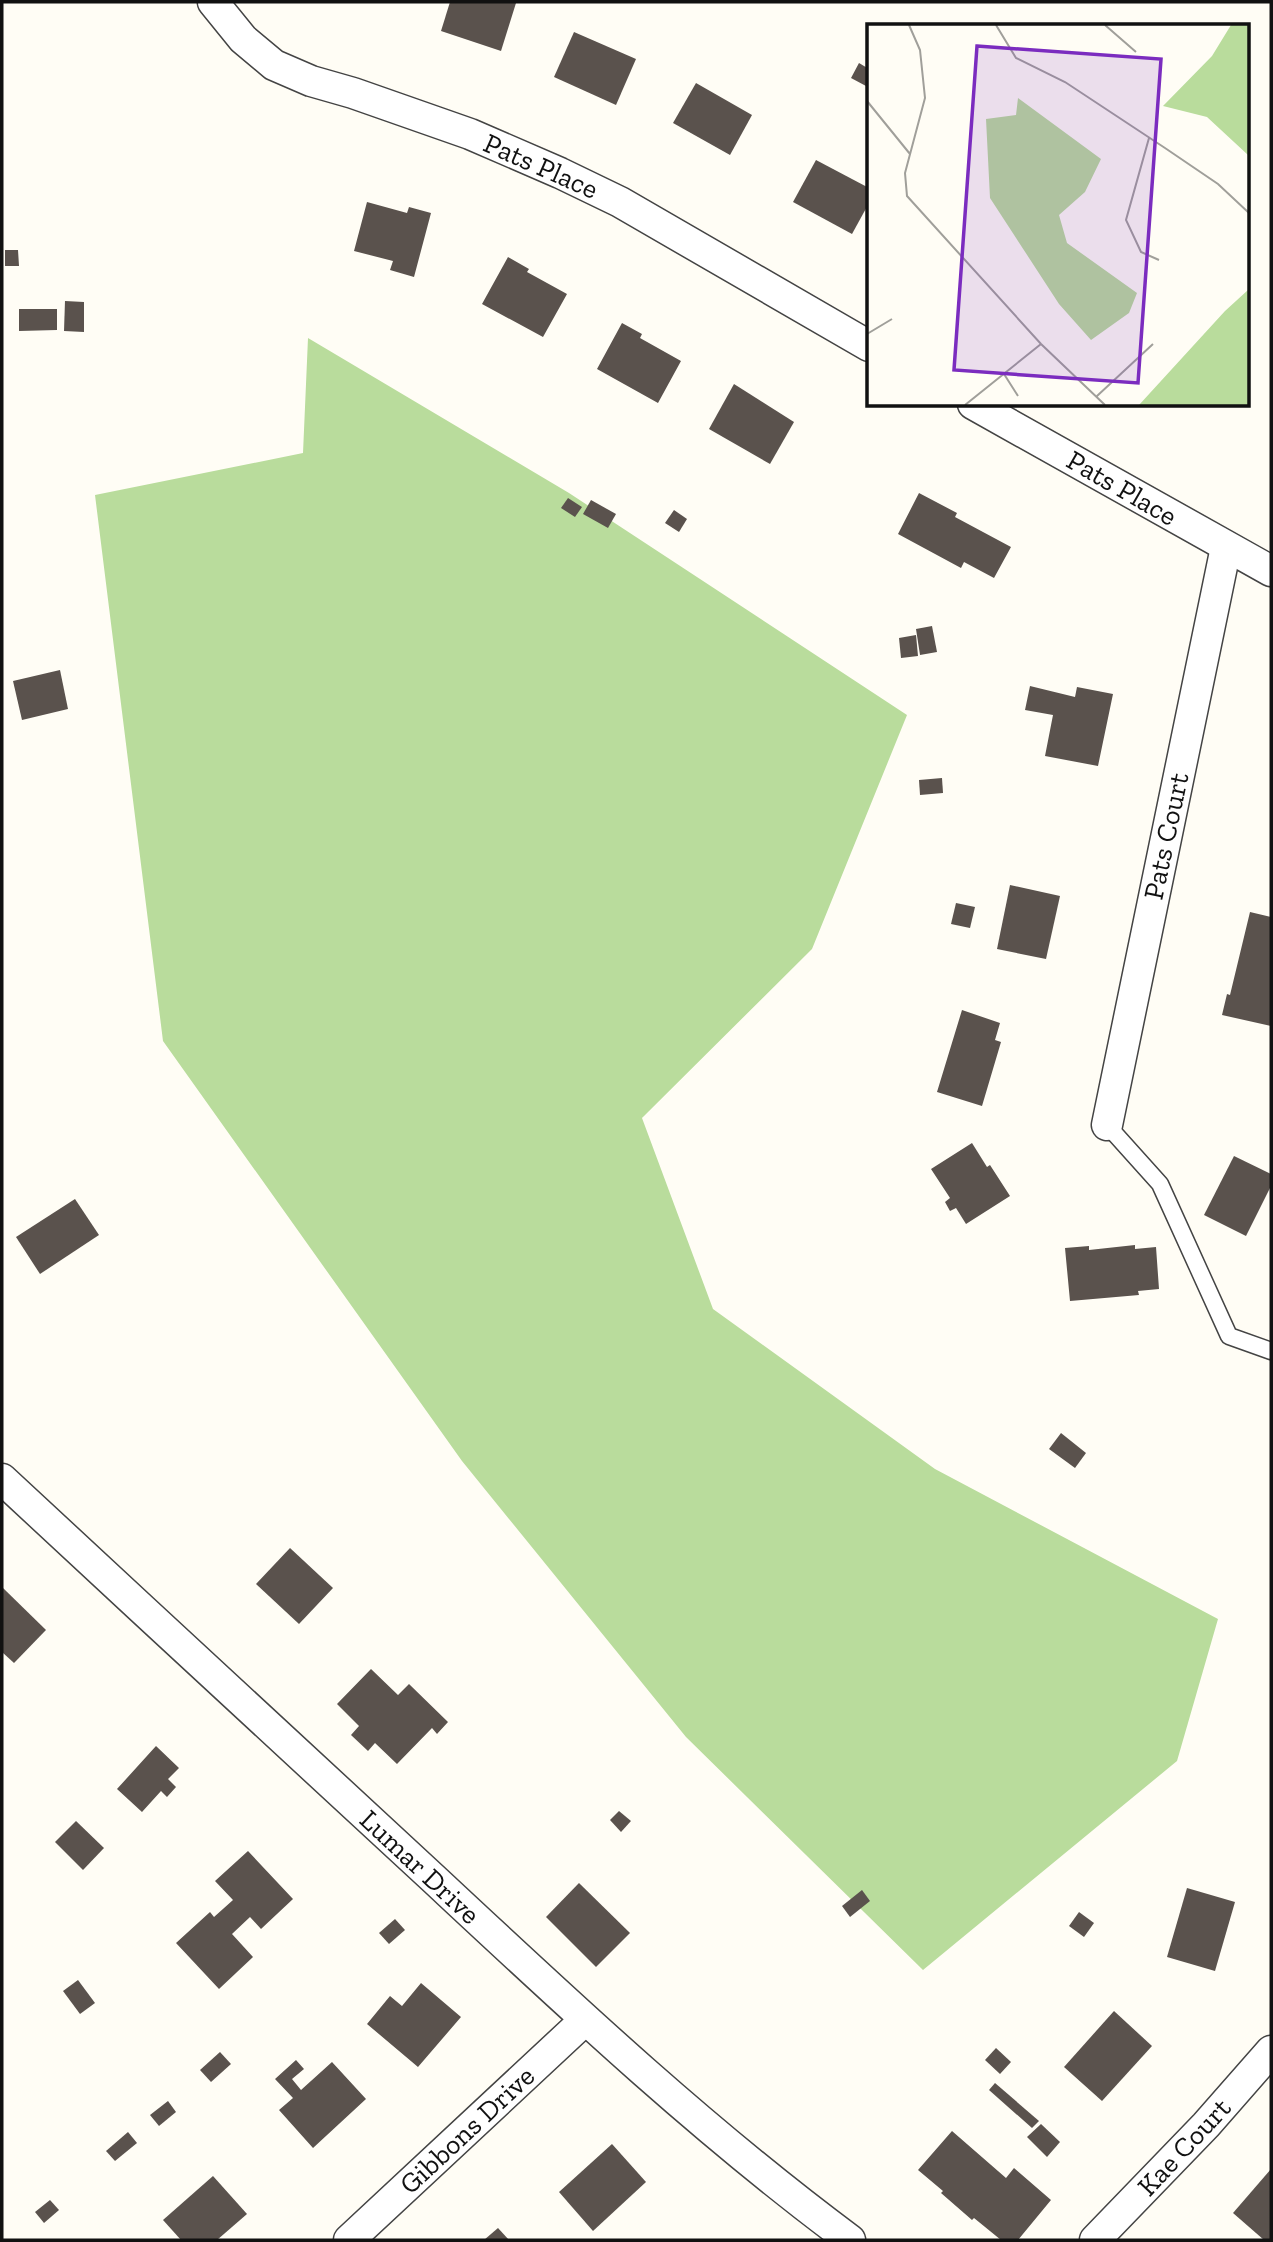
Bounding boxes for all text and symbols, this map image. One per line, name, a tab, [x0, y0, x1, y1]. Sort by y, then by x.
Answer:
inset map	[867, 24, 1248, 406]
street label: Pats Place	[479, 126, 603, 206]
street label: Pats Place	[1061, 443, 1183, 533]
street label: Pats Court	[1136, 769, 1196, 902]
street label: Lumar Drive	[353, 1803, 487, 1931]
street label: Gibbons Drive	[393, 2059, 541, 2201]
street label: Kae Court	[1131, 2091, 1238, 2203]

